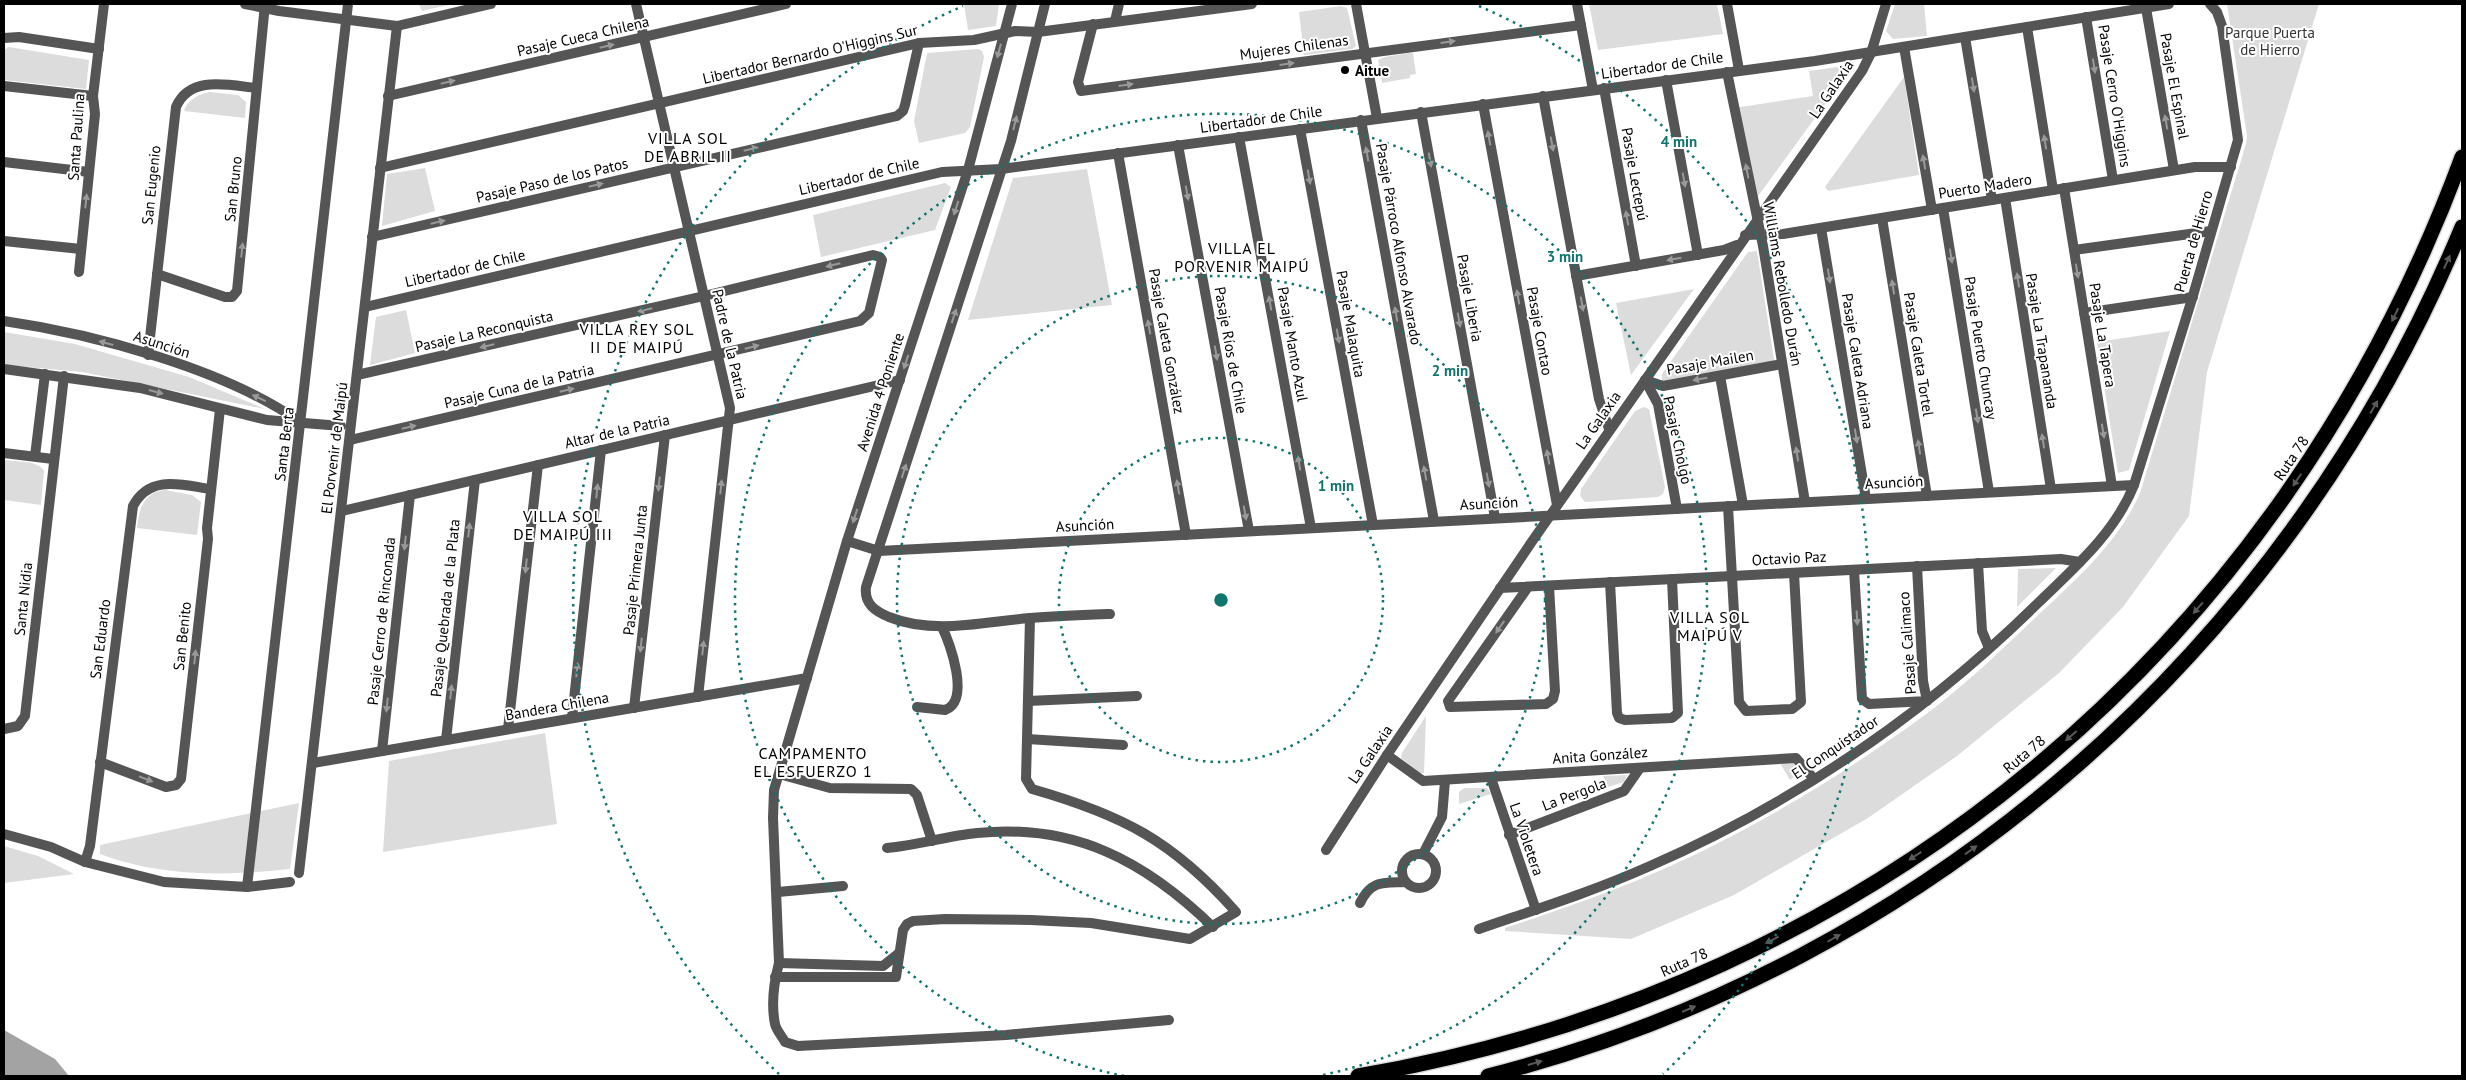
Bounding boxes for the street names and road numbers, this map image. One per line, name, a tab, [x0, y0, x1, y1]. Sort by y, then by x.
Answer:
street label: Pasaje Cueca Chilena	[515, 12, 651, 60]
street label: Libertador Bernardo O'Higgins Sur	[701, 20, 919, 88]
street label: Pasaje Cerro O'Higgins	[2094, 23, 2136, 169]
street label: Mujeres Chilenas	[1239, 30, 1349, 64]
street label: Pasaje El Espinal	[2156, 31, 2194, 141]
street label: Libertador de Chile	[1600, 47, 1724, 83]
street label: La Galaxia	[1805, 56, 1857, 122]
street label: Santa Paulina	[63, 93, 89, 181]
street label: Libertador de Chile	[1199, 101, 1323, 137]
street label: Pasaje Lectepú	[1617, 126, 1653, 222]
street label: Pasaje Párroco Alfonso Alvarado	[1372, 142, 1426, 346]
street label: San Eugenio	[137, 144, 165, 226]
street label: Pasaje Paso de los Patos	[474, 153, 630, 207]
street label: Libertador de Chile	[797, 153, 921, 199]
street label: San Bruno	[220, 155, 246, 223]
street label: Puerto Madero	[1937, 169, 2033, 203]
street label: Puerta de Hierro	[2169, 188, 2217, 294]
street label: Williams Rebolledo Durán	[1759, 200, 1807, 368]
street label: Libertador de Chile	[403, 245, 527, 291]
street label: Pasaje Liberia	[1453, 253, 1487, 343]
street label: Pasaje Caleta González	[1145, 267, 1189, 415]
street label: Pasaje Malaquita	[1332, 269, 1370, 379]
street label: Pasaje La Trapananda	[2022, 272, 2062, 410]
street label: Pasaje Puerto Chuncay	[1960, 275, 2002, 421]
street label: Pasaje La Tapera	[2085, 281, 2121, 389]
street label: Pasaje Ríos de Chile	[1211, 285, 1251, 415]
street label: Pasaje Manto Azul	[1274, 285, 1313, 404]
street label: Pasaje Contao	[1523, 285, 1557, 377]
street label: Padre de la Patria	[708, 287, 752, 401]
street label: Pasaje Caleta Tortel	[1900, 291, 1938, 418]
street label: Pasaje Caleta Adriana	[1838, 292, 1878, 430]
street label: Pasaje La Reconquista	[413, 306, 555, 356]
street label: Asunción	[131, 326, 193, 362]
street label: Avenida 4 Poniente	[852, 330, 908, 454]
street label: Pasaje Mailen	[1665, 345, 1755, 379]
street label: Pasaje Cuna de la Patria	[442, 360, 596, 412]
street label: El Porvenir de Maipú	[316, 381, 352, 515]
street label: La Galaxia	[1571, 387, 1625, 453]
street label: Pasaje Cholgo	[1659, 394, 1697, 486]
street label: Santa Berta	[270, 406, 298, 482]
street label: Altar de la Patria	[563, 410, 671, 452]
street label: Ruta 78	[2269, 432, 2313, 484]
street label: Asunción	[1864, 471, 1924, 493]
street label: Asunción	[1459, 492, 1519, 514]
street label: Pasaje Primera Junta	[619, 504, 651, 636]
street label: Asunción	[1055, 514, 1115, 536]
street label: Pasaje Quebrada de la Plata	[426, 518, 464, 698]
street label: Pasaje Cerro de Rinconada	[363, 536, 399, 706]
street label: Octavio Paz	[1751, 547, 1827, 569]
street label: Santa Nidia	[10, 561, 36, 637]
street label: Pasaje Calimaco	[1894, 591, 1920, 695]
street label: San Eduardo	[86, 598, 114, 680]
street label: San Benito	[169, 601, 195, 671]
street label: Bandera Chilena	[504, 688, 610, 724]
street label: El Conquistador	[1788, 711, 1882, 783]
street label: La Galaxia	[1344, 721, 1396, 787]
street label: Ruta 78	[1999, 731, 2049, 777]
street label: Anita González	[1552, 742, 1648, 768]
street label: La Pergola	[1539, 773, 1609, 815]
street label: La Violetera	[1506, 800, 1548, 878]
street label: Ruta 78	[1657, 943, 1711, 981]

